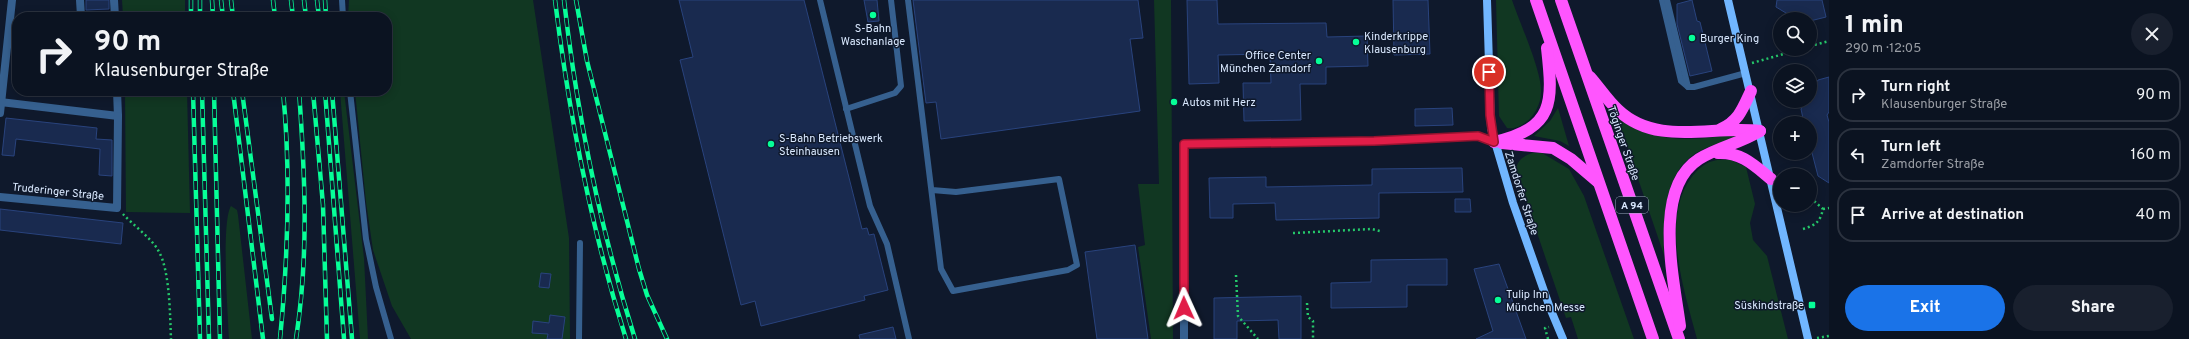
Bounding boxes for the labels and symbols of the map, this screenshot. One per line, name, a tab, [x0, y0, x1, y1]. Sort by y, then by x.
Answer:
marker: S-Bahn Waschanlage	[868, 10, 878, 20]
place label: S-Bahn Waschanlage	[841, 22, 905, 49]
place label: Kinderkrippe Klausenburg	[1364, 30, 1428, 57]
place label: Burger King	[1700, 32, 1759, 46]
marker: Burger King	[1687, 33, 1697, 43]
marker: Kinderkrippe Klausenburg	[1351, 37, 1361, 47]
place label: Office Center München Zamdorf	[1220, 49, 1312, 76]
pin	[1472, 55, 1506, 89]
marker: Office Center München Zamdorf	[1314, 56, 1324, 66]
place label: Autos mit Herz	[1182, 96, 1256, 110]
marker: Autos mit Herz	[1169, 97, 1179, 107]
street label: Töginger Straße	[1604, 104, 1642, 183]
place label: S-Bahn Betriebswerk Steinhausen	[779, 132, 883, 159]
marker: S-Bahn Betriebswerk Steinhausen	[766, 139, 776, 149]
street label: Zamdorfer Straße	[1501, 150, 1541, 237]
street label: Truderinger Straße	[11, 180, 105, 204]
road number: A 94	[1616, 197, 1648, 213]
position arrow	[1163, 287, 1205, 329]
place label: Tulip Inn München Messe	[1506, 288, 1585, 315]
marker: Tulip Inn München Messe	[1493, 295, 1503, 305]
place label: Süskindstraße	[1734, 299, 1804, 313]
marker: Süskindstraße	[1807, 300, 1817, 310]

